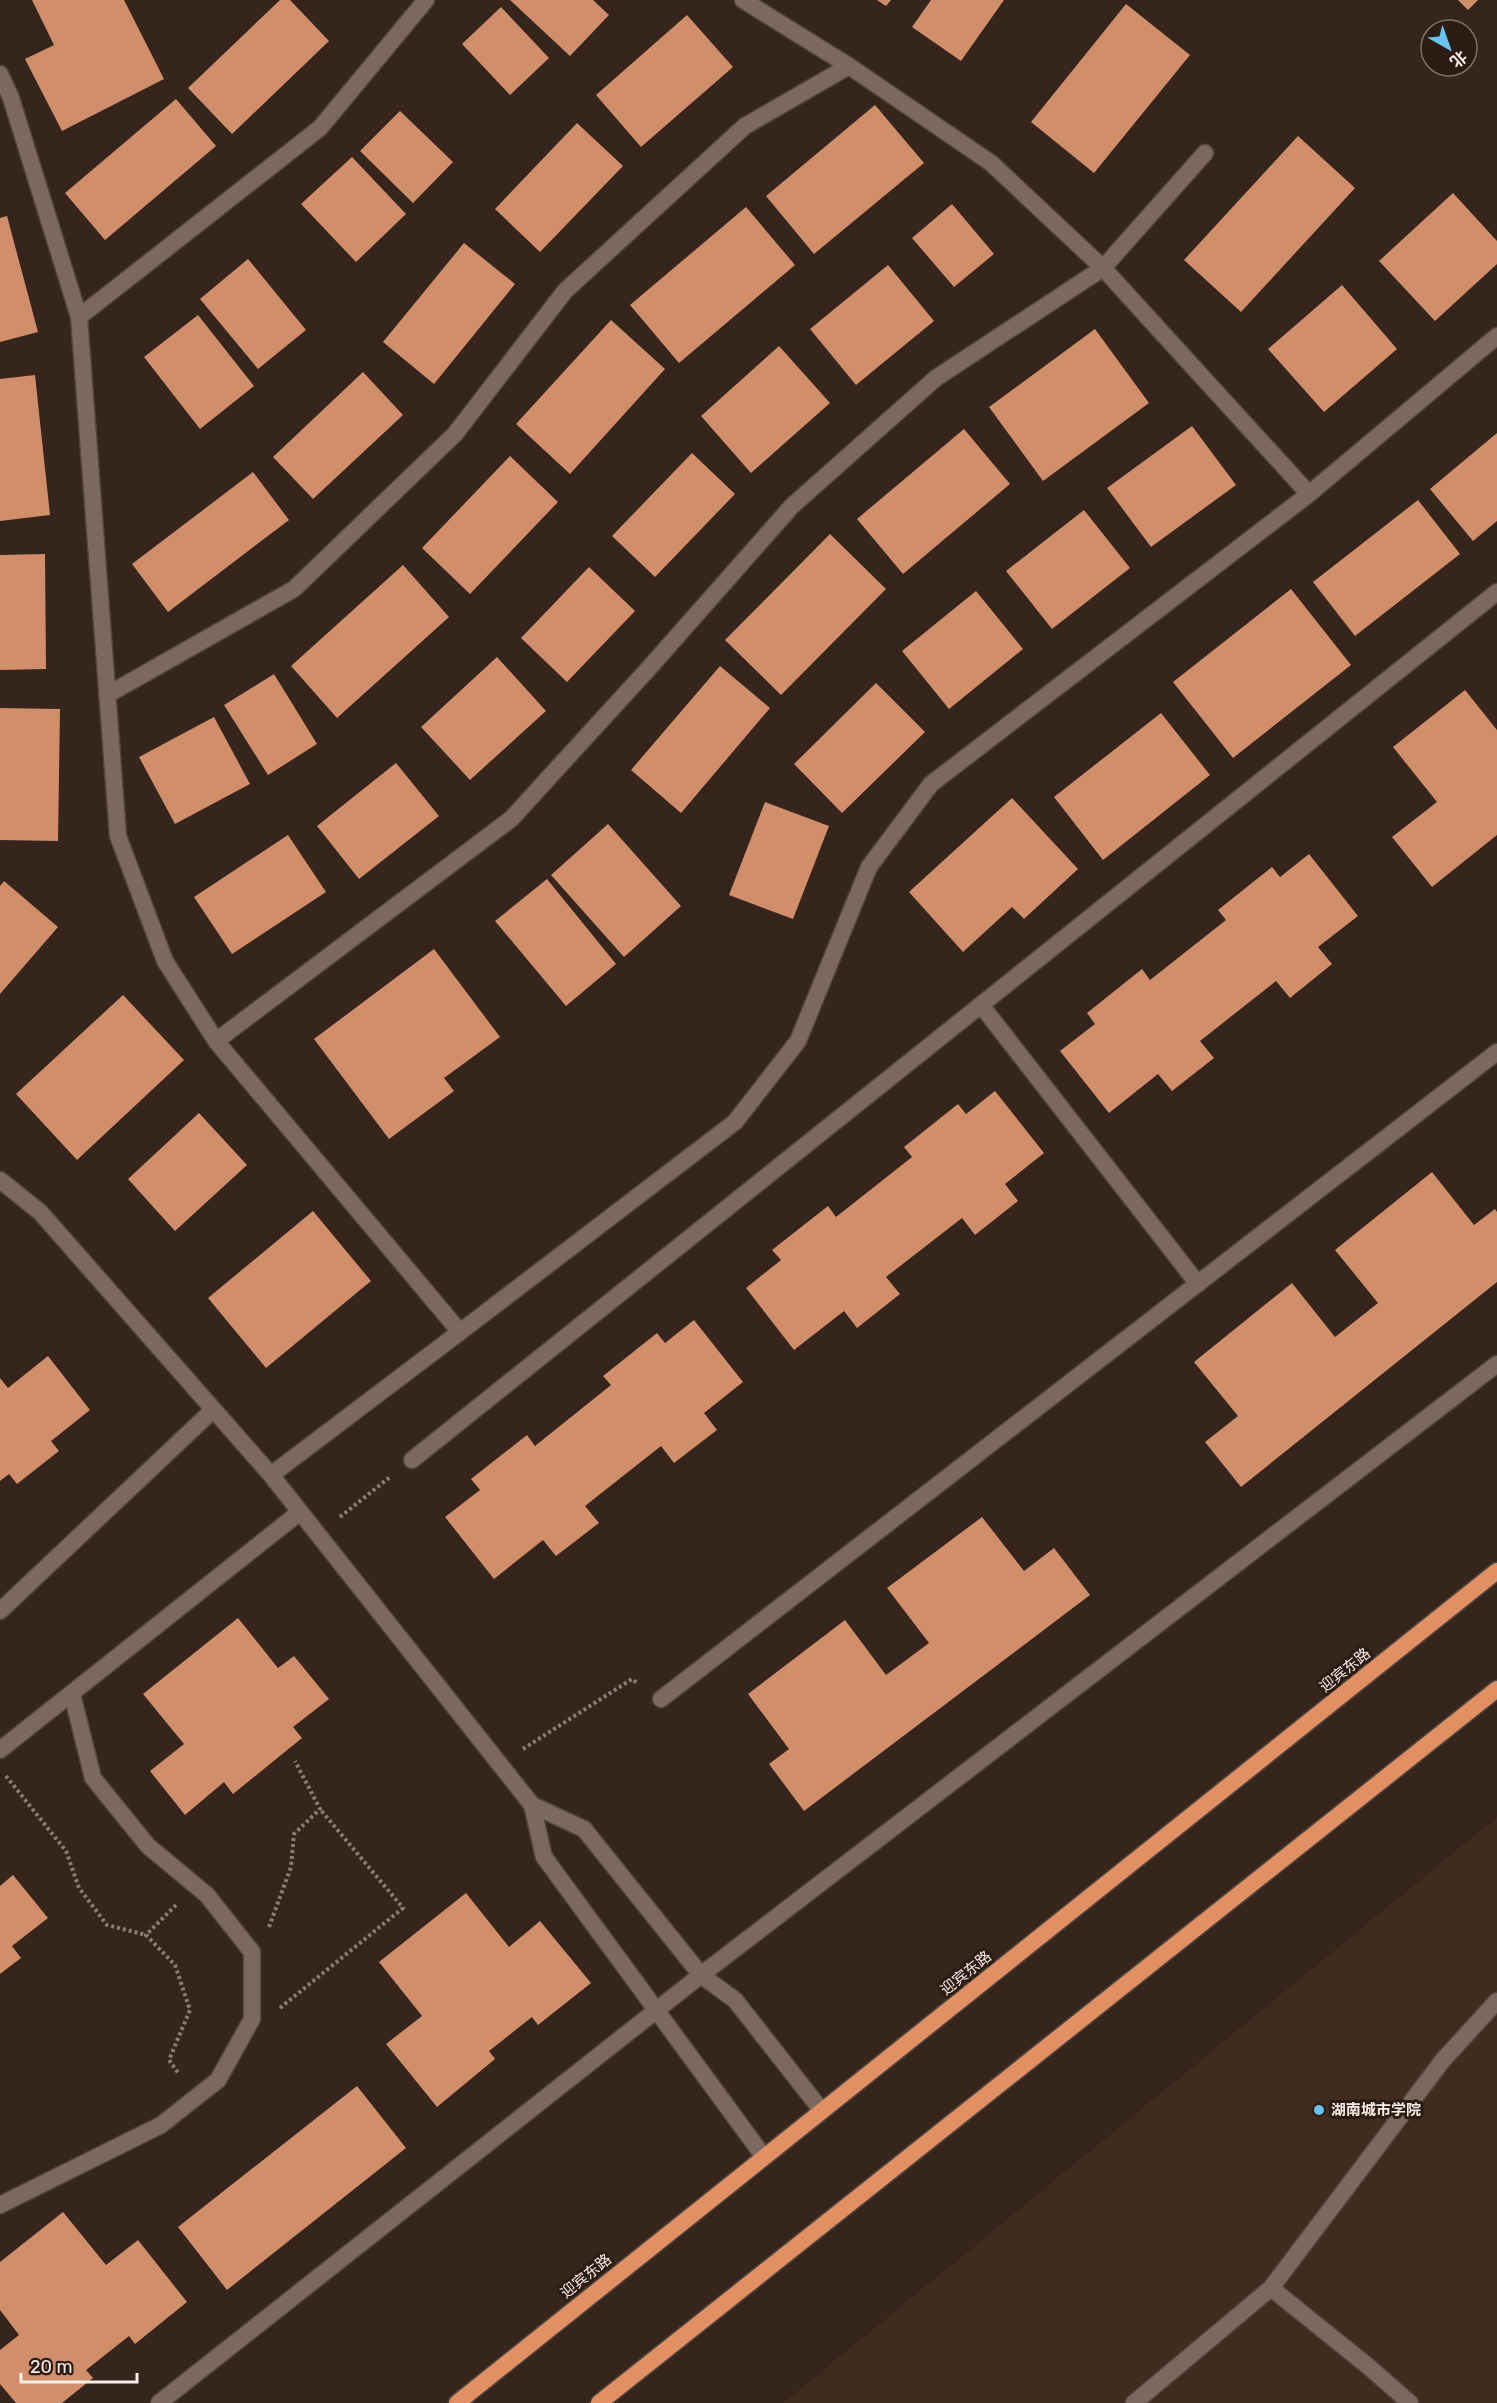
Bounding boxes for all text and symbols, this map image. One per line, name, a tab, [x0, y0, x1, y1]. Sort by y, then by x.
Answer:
north arrow	[1419, 18, 1479, 78]
text: 北	[1446, 47, 1471, 72]
street label: 迎宾东路	[1316, 1644, 1374, 1696]
street label: 迎宾东路	[937, 1947, 995, 1999]
place label: 湖南城市学院	[1331, 2101, 1421, 2119]
marker: 湖南城市学院	[1312, 2103, 1326, 2117]
street label: 迎宾东路	[557, 2250, 615, 2302]
scale bar	[21, 2346, 136, 2384]
text: 20 m	[30, 2356, 72, 2378]

